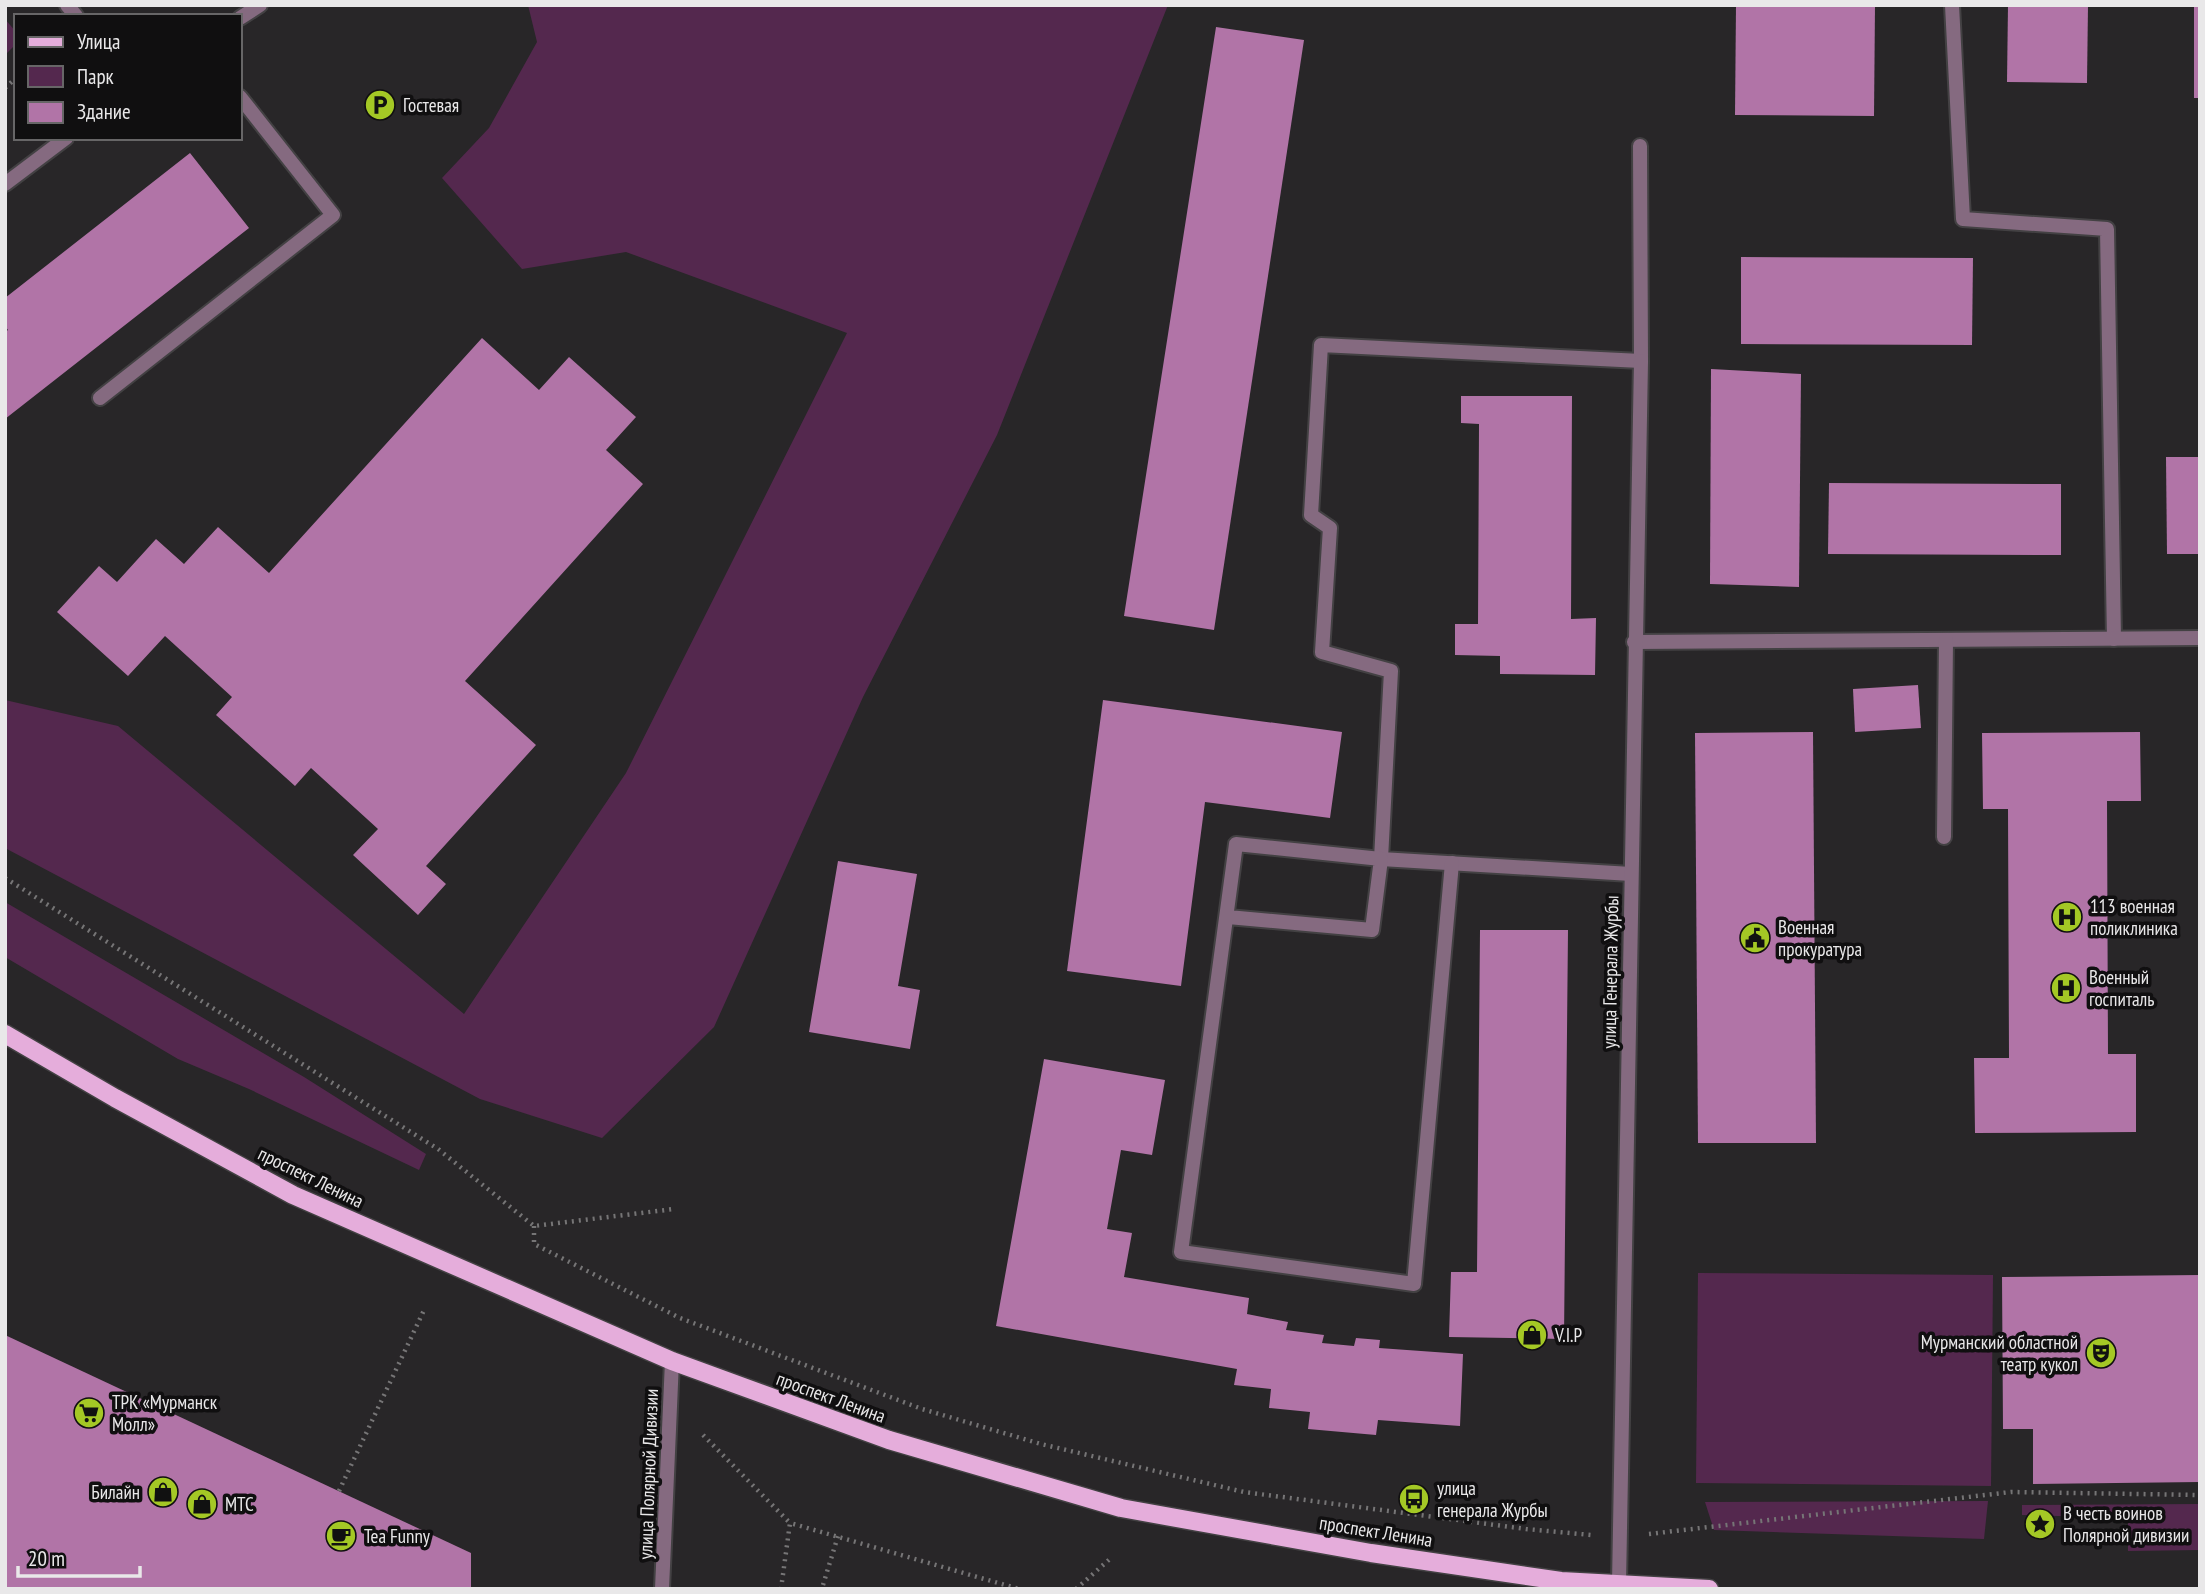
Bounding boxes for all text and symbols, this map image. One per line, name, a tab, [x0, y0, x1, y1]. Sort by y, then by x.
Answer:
legend	[14, 14, 242, 140]
text: Улица	[77, 28, 120, 55]
text: Парк	[77, 63, 114, 90]
parking icon: Гостевая	[363, 88, 397, 122]
place label: Гостевая	[403, 93, 459, 117]
text: Здание	[77, 98, 131, 125]
place label: 113 военная поликлиника	[2090, 894, 2178, 940]
street label: улица Генерала Журбы	[1597, 895, 1623, 1049]
hospital icon: 113 военная поликлиника	[2050, 900, 2084, 934]
place label: Военная прокуратура	[1778, 915, 1862, 961]
public building icon: Военная прокуратура	[1738, 921, 1772, 955]
place label: Военный госпиталь	[2089, 965, 2154, 1011]
hospital icon: Военный госпиталь	[2049, 971, 2083, 1005]
street label: проспект Ленина	[254, 1141, 368, 1213]
shop icon: V.I.P	[1515, 1318, 1549, 1352]
place label: V.I.P	[1554, 1323, 1583, 1347]
place label: Мурманский областной театр кукол	[1921, 1330, 2078, 1376]
theatre icon: Мурманский областной театр кукол	[2084, 1336, 2118, 1370]
street label: проспект Ленина	[773, 1366, 889, 1428]
street label: улица Полярной Дивизии	[633, 1388, 663, 1560]
place label: ТРК «Мурманск Молл»	[112, 1390, 218, 1436]
supermarket icon: ТРК «Мурманск Молл»	[72, 1396, 106, 1430]
shop icon: Билайн	[146, 1475, 180, 1509]
place label: улица генерала Журбы	[1437, 1476, 1548, 1522]
place label: Билайн	[91, 1480, 140, 1504]
bus stop icon: улица генерала Журбы	[1397, 1482, 1431, 1516]
shop icon: МТС	[185, 1487, 219, 1521]
place label: МТС	[225, 1492, 254, 1516]
place label: В честь воинов Полярной дивизии	[2063, 1501, 2189, 1547]
place icon: В честь воинов Полярной дивизии	[2023, 1507, 2057, 1541]
street label: проспект Ленина	[1318, 1510, 1434, 1552]
cafe icon: Tea Funny	[324, 1519, 358, 1553]
place label: Tea Funny	[364, 1524, 431, 1548]
scale bar	[18, 1534, 140, 1578]
text: 20 m	[28, 1545, 65, 1572]

